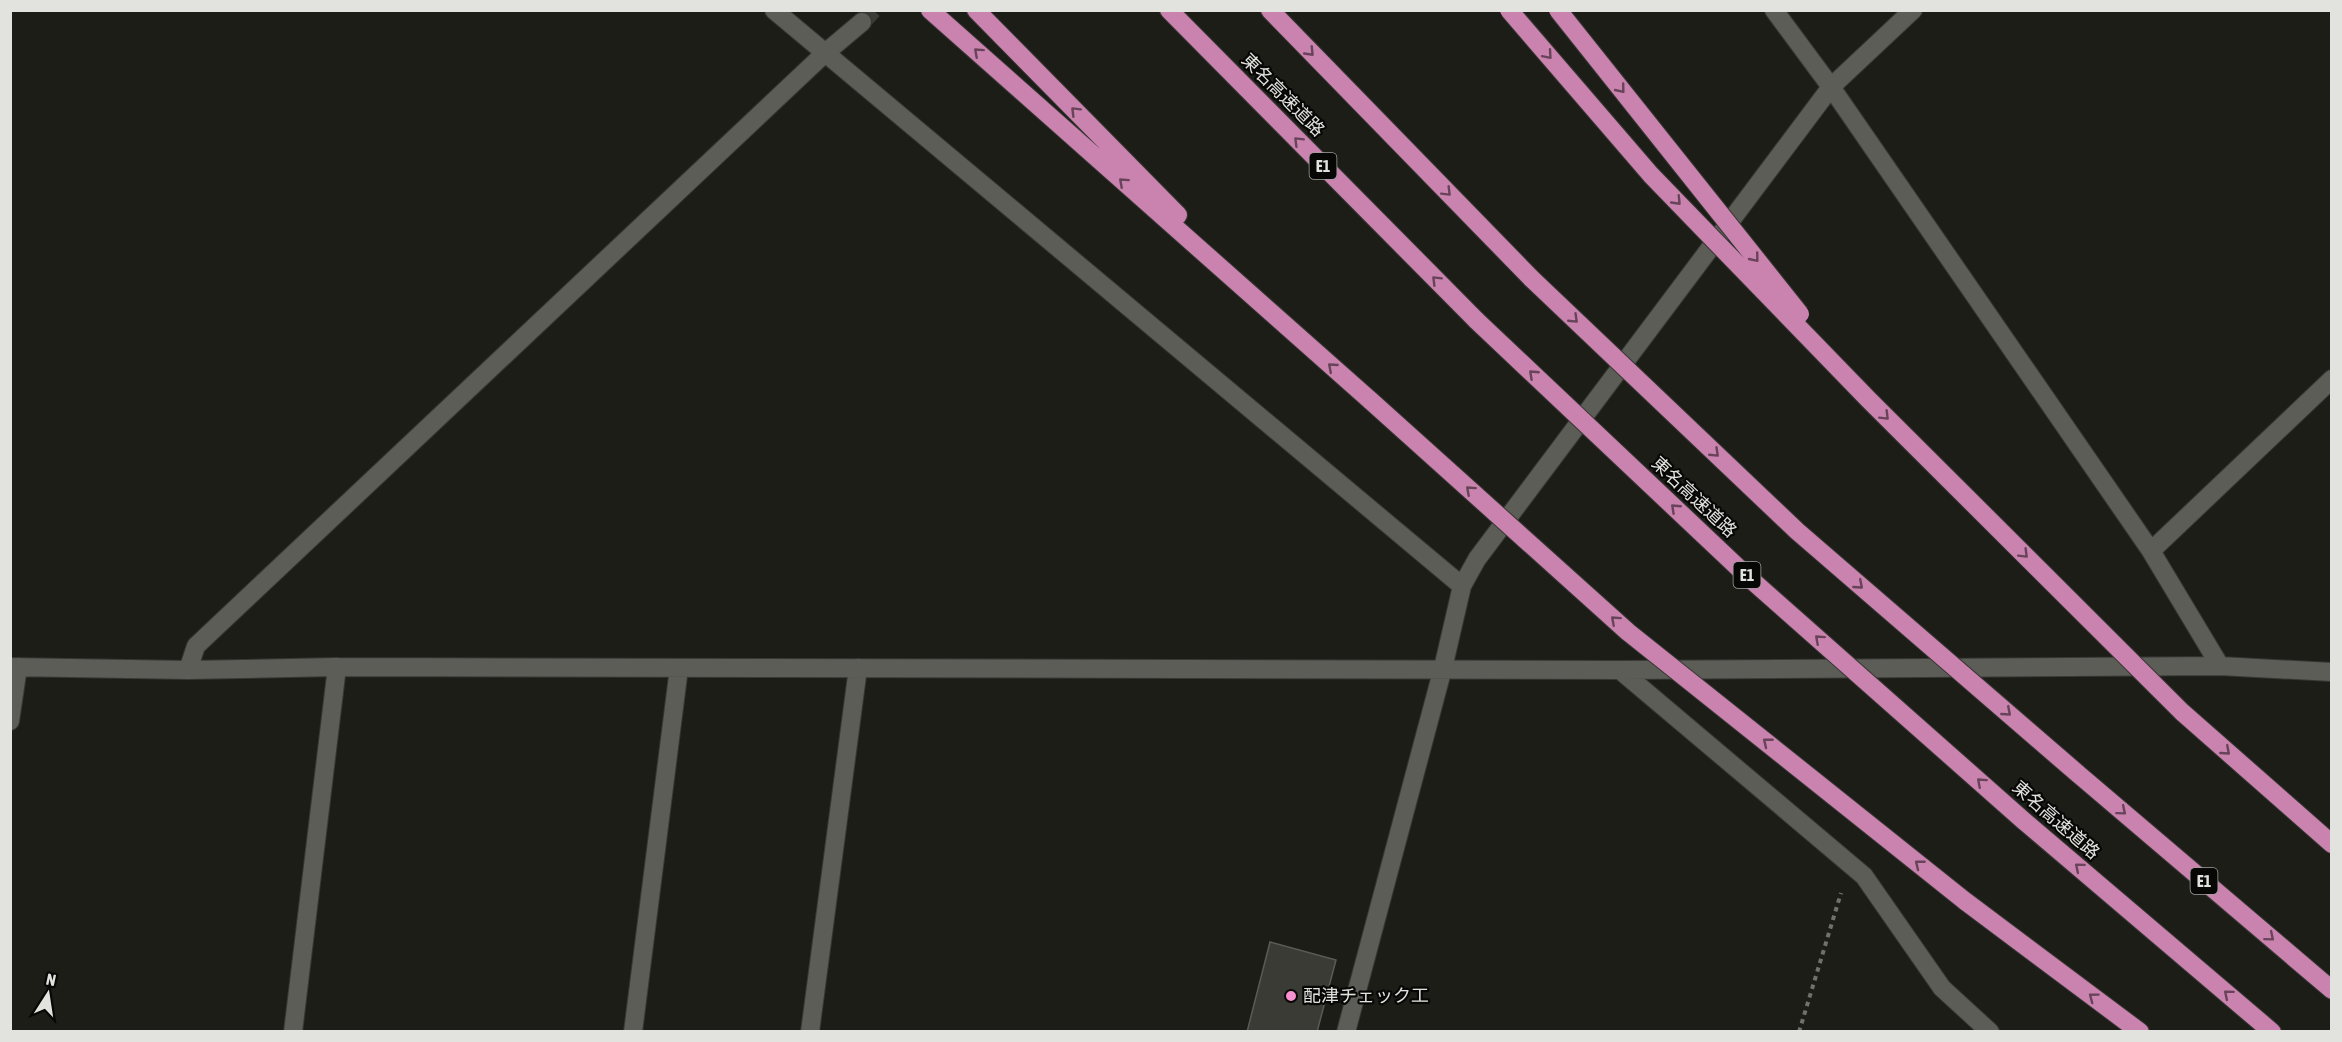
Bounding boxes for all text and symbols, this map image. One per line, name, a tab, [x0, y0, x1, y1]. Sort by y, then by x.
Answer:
one-way arrow	[1303, 45, 1314, 56]
one-way arrow	[974, 48, 984, 59]
one-way arrow	[1541, 48, 1552, 59]
street label: 東名高速道路	[1238, 49, 1329, 140]
one-way arrow	[1613, 82, 1624, 93]
one-way arrow	[1071, 107, 1082, 117]
one-way arrow	[1295, 138, 1306, 149]
road number: E1	[1310, 153, 1336, 179]
one-way arrow	[1120, 178, 1130, 189]
one-way arrow	[1439, 185, 1450, 196]
one-way arrow	[1669, 194, 1680, 205]
one-way arrow	[1748, 251, 1759, 262]
one-way arrow	[1432, 276, 1443, 287]
one-way arrow	[1567, 312, 1578, 323]
one-way arrow	[1328, 363, 1339, 374]
one-way arrow	[1529, 370, 1540, 381]
one-way arrow	[1878, 409, 1889, 420]
one-way arrow	[1709, 446, 1719, 457]
street label: 東名高速道路	[1648, 452, 1741, 541]
one-way arrow	[1466, 486, 1477, 497]
one-way arrow	[1671, 504, 1682, 515]
one-way arrow	[2016, 547, 2027, 558]
road number: E1	[1734, 562, 1760, 588]
one-way arrow	[1852, 577, 1863, 588]
one-way arrow	[1611, 616, 1622, 627]
one-way arrow	[1815, 635, 1826, 646]
one-way arrow	[2000, 705, 2011, 716]
one-way arrow	[1762, 739, 1773, 750]
one-way arrow	[2219, 744, 2230, 755]
street label: 東名高速道路	[2009, 776, 2104, 863]
one-way arrow	[1977, 778, 1988, 789]
one-way arrow	[2115, 804, 2126, 815]
one-way arrow	[1915, 861, 1926, 872]
one-way arrow	[2075, 864, 2086, 875]
road number: E1	[2190, 868, 2218, 894]
one-way arrow	[2263, 930, 2274, 941]
north arrow	[18, 964, 78, 1024]
text: N	[45, 970, 58, 989]
place label: 配津チェック工	[1303, 985, 1429, 1006]
marker: 配津チェック工	[1284, 989, 1298, 1003]
one-way arrow	[2224, 990, 2235, 1001]
one-way arrow	[2089, 993, 2100, 1004]

